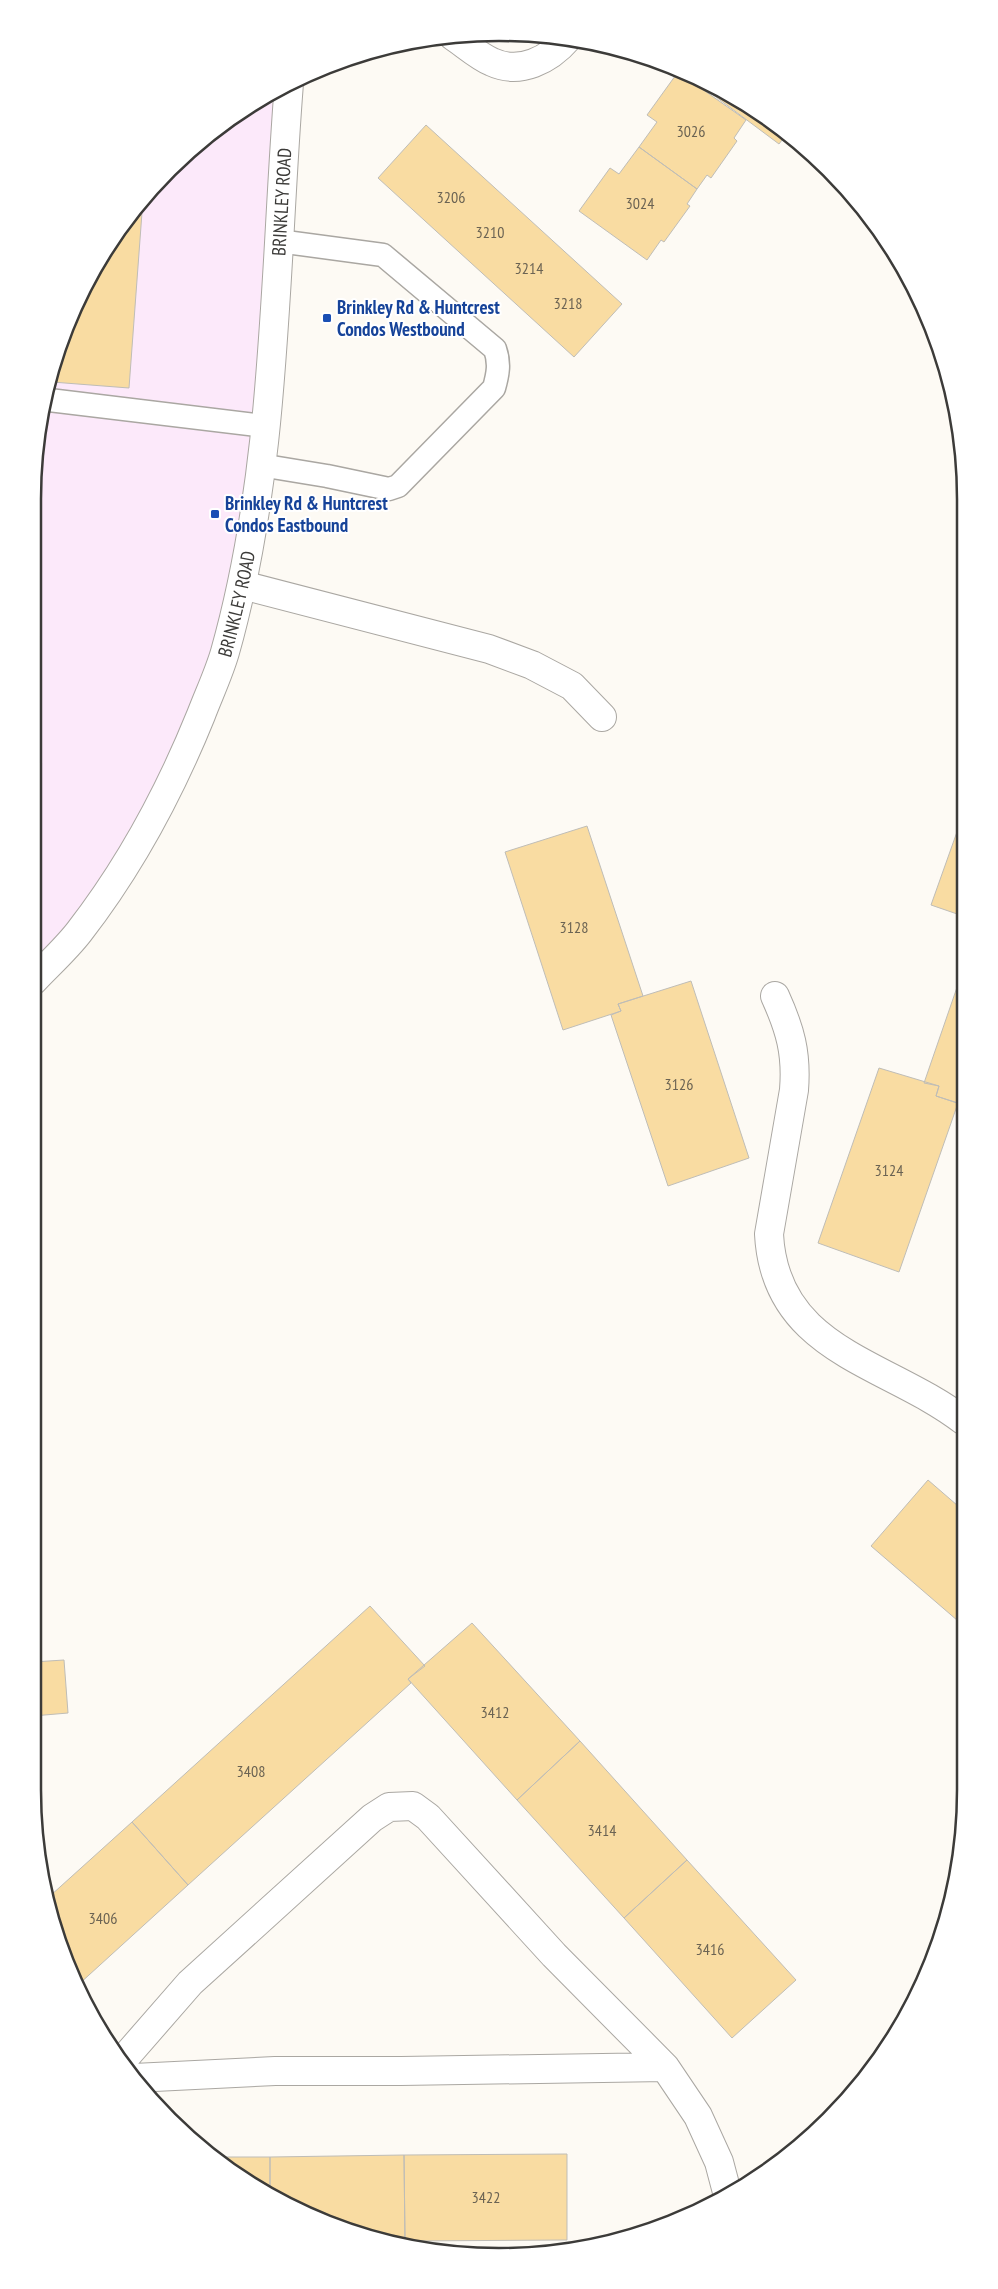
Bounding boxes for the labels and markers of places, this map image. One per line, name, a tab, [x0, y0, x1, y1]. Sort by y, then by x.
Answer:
place label: Brinkley Rd & Huntcrest Condos Westbound	[337, 295, 500, 341]
marker: Brinkley Rd & Huntcrest Condos Westbound	[321, 312, 333, 324]
place label: Brinkley Rd & Huntcrest Condos Eastbound	[225, 491, 388, 537]
marker: Brinkley Rd & Huntcrest Condos Eastbound	[209, 508, 221, 520]

